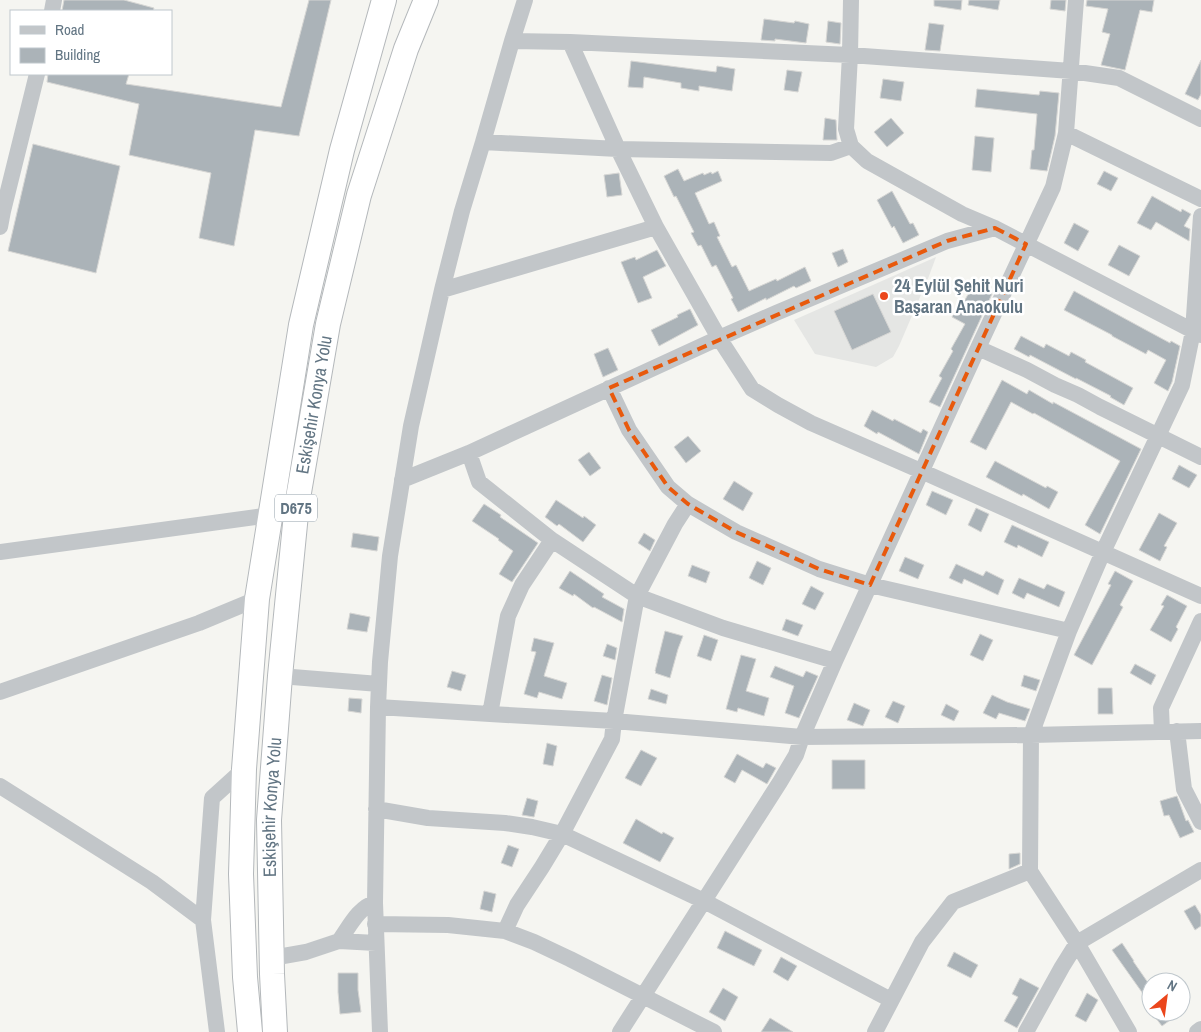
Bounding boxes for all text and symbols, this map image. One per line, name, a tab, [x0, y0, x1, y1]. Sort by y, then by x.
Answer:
legend	[10, 10, 172, 75]
text: Road	[55, 19, 84, 40]
text: Building	[55, 44, 100, 65]
place label: 24 Eylül Şehit Nuri Başaran Anaokulu	[894, 273, 1024, 319]
marker: 24 Eylül Şehit Nuri Başaran Anaokulu	[878, 290, 890, 302]
street label: Eskişehir Konya Yolu	[289, 334, 338, 476]
road number: D675	[275, 494, 317, 522]
street label: Eskişehir Konya Yolu	[256, 736, 287, 877]
north arrow	[1141, 972, 1191, 1022]
text: N	[1164, 976, 1180, 996]

